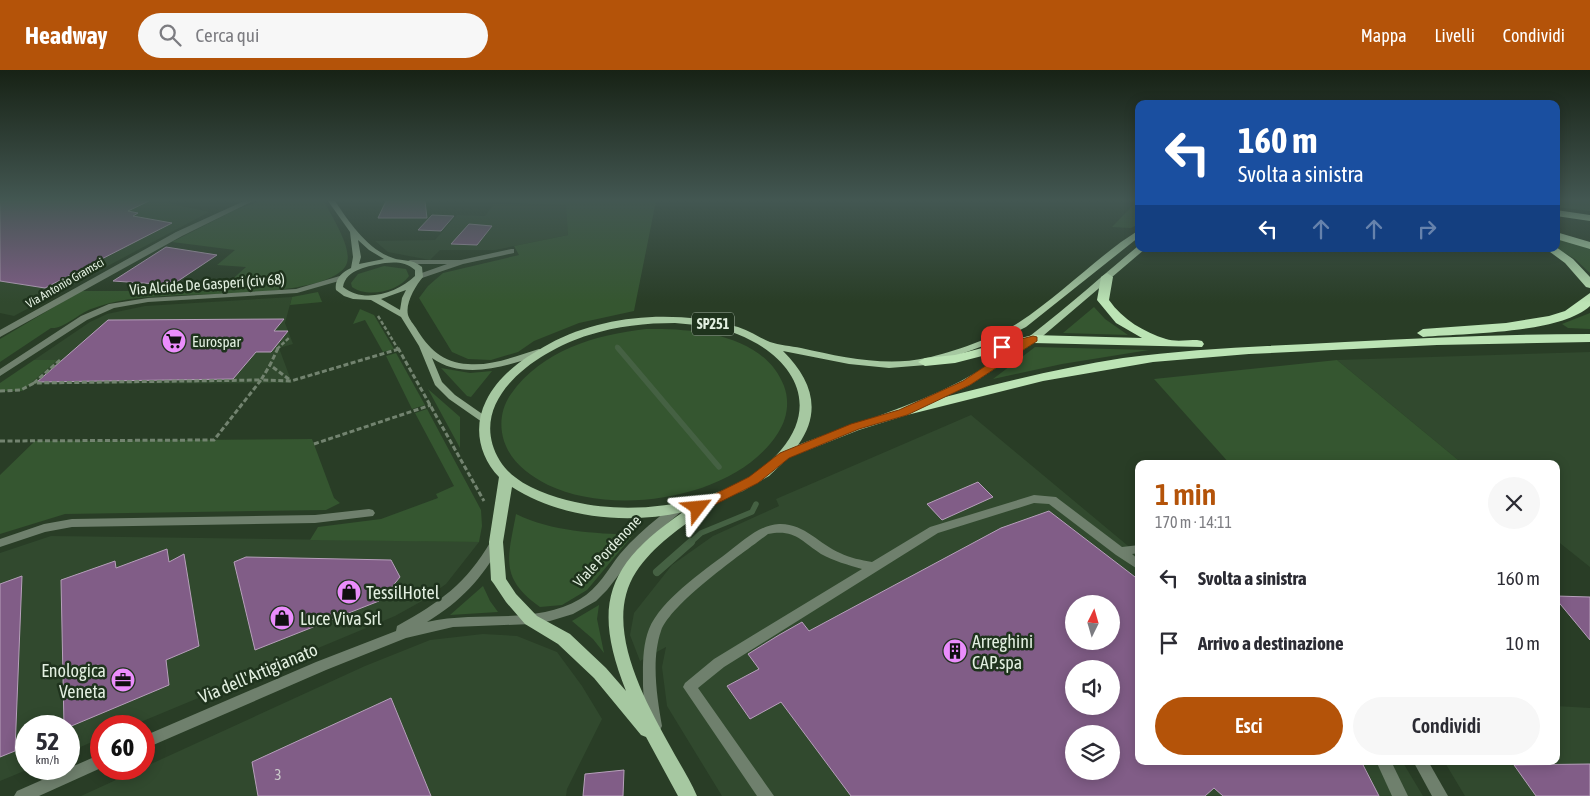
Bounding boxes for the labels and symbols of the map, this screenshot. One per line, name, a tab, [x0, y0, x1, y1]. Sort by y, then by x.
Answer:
street label: Via Antonio Gramsci	[24, 255, 106, 311]
street label: Via Alcide De Gasperi (civ 68)	[129, 270, 285, 298]
road number: SP251	[692, 312, 734, 336]
pin	[981, 326, 1023, 368]
supermarket icon: Eurospar	[161, 328, 187, 354]
place label: Eurospar	[192, 333, 241, 350]
position arrow	[671, 481, 723, 533]
street label: Viale Pordenone	[570, 512, 645, 590]
shop icon: TessilHotel	[336, 579, 362, 605]
place label: TessilHotel	[366, 582, 440, 603]
north arrow	[1065, 595, 1120, 650]
shop icon: Luce Viva Srl	[269, 605, 295, 631]
place label: Luce Viva Srl	[300, 608, 382, 629]
place label: Arreghini CAP.spa	[972, 631, 1033, 673]
building icon: Arreghini CAP.spa	[942, 638, 968, 664]
street label: Via dell'Artigianato	[195, 639, 321, 707]
place label: Enologica Veneta	[41, 660, 106, 702]
office icon: Enologica Veneta	[110, 667, 136, 693]
speed limit sign: 60	[90, 715, 155, 780]
house number: 3	[274, 766, 282, 783]

